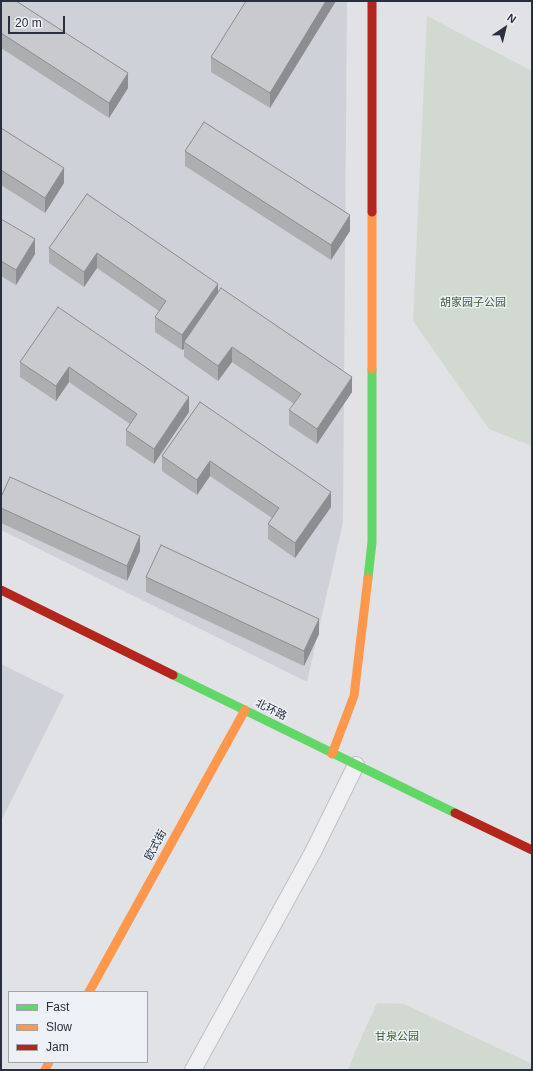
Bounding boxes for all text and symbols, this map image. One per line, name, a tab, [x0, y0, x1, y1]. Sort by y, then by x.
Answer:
scale bar	[10, 8, 67, 34]
north arrow	[485, 8, 525, 48]
text: N	[505, 11, 519, 25]
text: 20 m	[15, 16, 42, 30]
park label: 胡家园子公园	[440, 296, 506, 310]
street label: 北环路	[253, 697, 289, 723]
street label: 欧式街	[142, 827, 170, 863]
legend	[8, 991, 148, 1063]
text: Fast	[46, 1000, 69, 1014]
text: Slow	[46, 1020, 72, 1034]
park label: 甘泉公园	[375, 1030, 419, 1044]
text: Jam	[46, 1040, 69, 1054]

